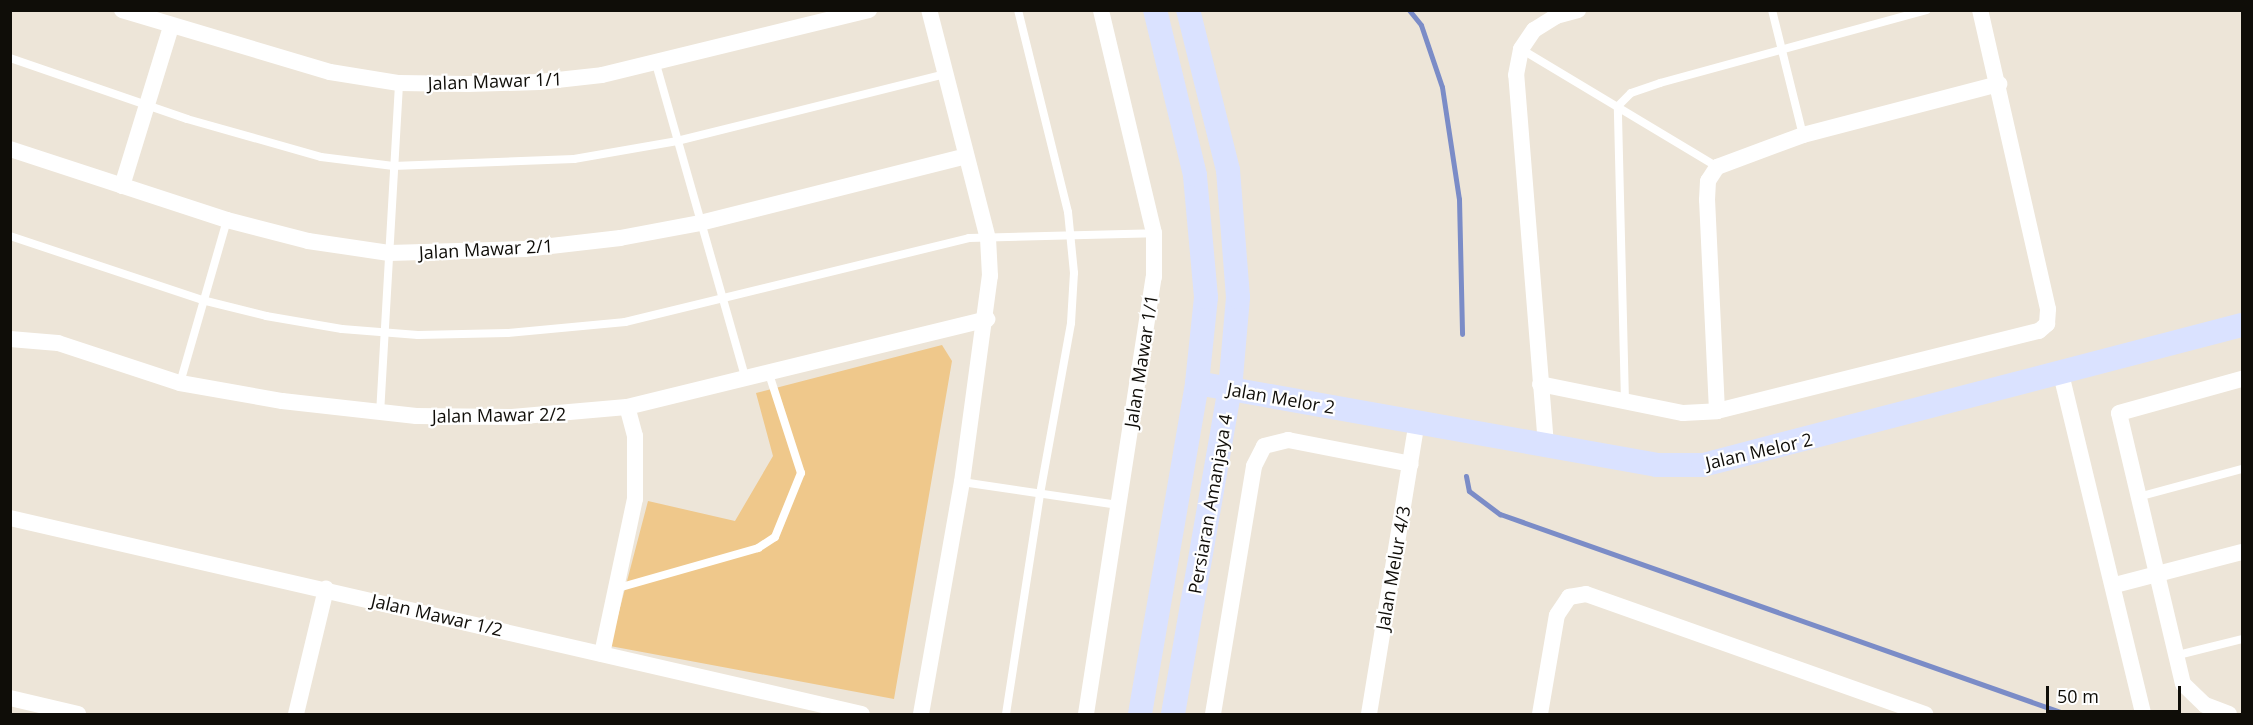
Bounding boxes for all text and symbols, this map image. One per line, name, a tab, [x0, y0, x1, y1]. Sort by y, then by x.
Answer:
street label: Jalan Mawar 1/1	[427, 68, 563, 94]
street label: Jalan Mawar 2/1	[418, 235, 554, 263]
street label: Jalan Mawar 1/1	[1120, 293, 1162, 429]
street label: Jalan Melor 2	[1225, 378, 1337, 418]
street label: Jalan Mawar 2/2	[432, 403, 566, 427]
street label: Persiaran Amanjaya 4	[1184, 412, 1236, 596]
street label: Jalan Melor 2	[1703, 428, 1815, 474]
street label: Jalan Melur 4/3	[1371, 504, 1415, 632]
street label: Jalan Mawar 1/2	[369, 589, 505, 641]
scale bar	[2049, 674, 2184, 712]
text: 50 m	[2057, 684, 2099, 708]

